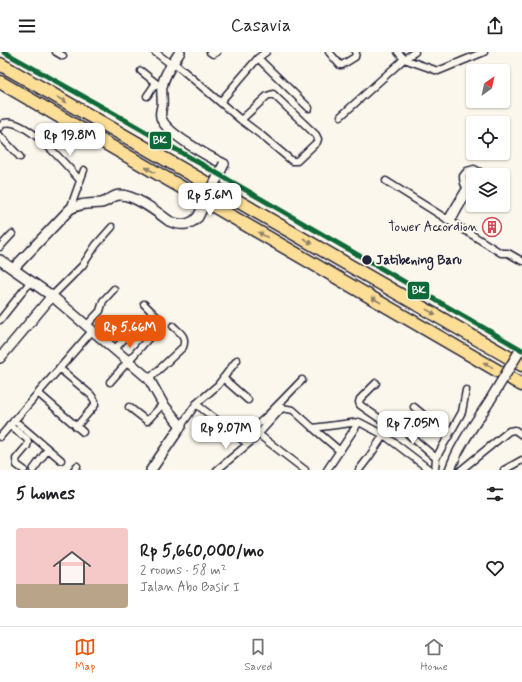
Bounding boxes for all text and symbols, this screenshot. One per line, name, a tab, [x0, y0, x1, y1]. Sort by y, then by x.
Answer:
text: Casavia	[231, 14, 291, 38]
icon: menu	[16, 15, 38, 37]
icon: share	[484, 15, 506, 37]
north arrow	[466, 64, 510, 108]
map controls	[466, 64, 510, 212]
one-way arrow	[56, 96, 68, 103]
button: locate	[466, 116, 510, 160]
pin: Rp 19.8M	[29, 123, 111, 157]
text: Rp 19.8M	[44, 127, 96, 144]
line badge: BK	[149, 131, 172, 150]
text: BK	[153, 134, 168, 148]
one-way arrow	[145, 167, 156, 174]
button: layers	[466, 168, 510, 212]
pin: Rp 5.6M	[173, 183, 247, 217]
text: Rp 5.6M	[187, 187, 233, 204]
building icon: Tower Accordion	[481, 216, 503, 238]
place label: Tower Accordion	[388, 219, 478, 236]
one-way arrow	[257, 231, 269, 238]
one-way arrow	[302, 238, 314, 245]
place label: Jatibening Baru	[376, 252, 462, 271]
marker: Jatibening Baru	[360, 253, 374, 267]
line badge: BK	[407, 281, 430, 300]
text: BK	[412, 284, 427, 298]
one-way arrow	[370, 296, 382, 303]
one-way arrow	[425, 309, 436, 316]
pin: Rp 5.66M	[89, 315, 171, 349]
text: Rp 5.66M	[104, 319, 156, 336]
one-way arrow	[482, 362, 494, 369]
pin: Rp 7.05M	[372, 411, 454, 445]
text: Rp 7.05M	[387, 415, 439, 432]
pin: Rp 9.07M	[185, 416, 267, 450]
text: Rp 9.07M	[200, 420, 252, 437]
text: 5 homes	[16, 483, 75, 505]
icon: filters	[484, 483, 506, 505]
text: Rp 5,660,000/mo	[140, 540, 264, 562]
icon: home	[48, 544, 96, 592]
icon: heart	[484, 557, 506, 579]
text: 2 rooms · 58 m²	[140, 562, 227, 579]
text: Jalan Abo Basir I	[140, 579, 240, 596]
tab: Map	[74, 636, 96, 674]
tab: Saved	[244, 636, 272, 674]
tab: Home	[421, 636, 448, 674]

